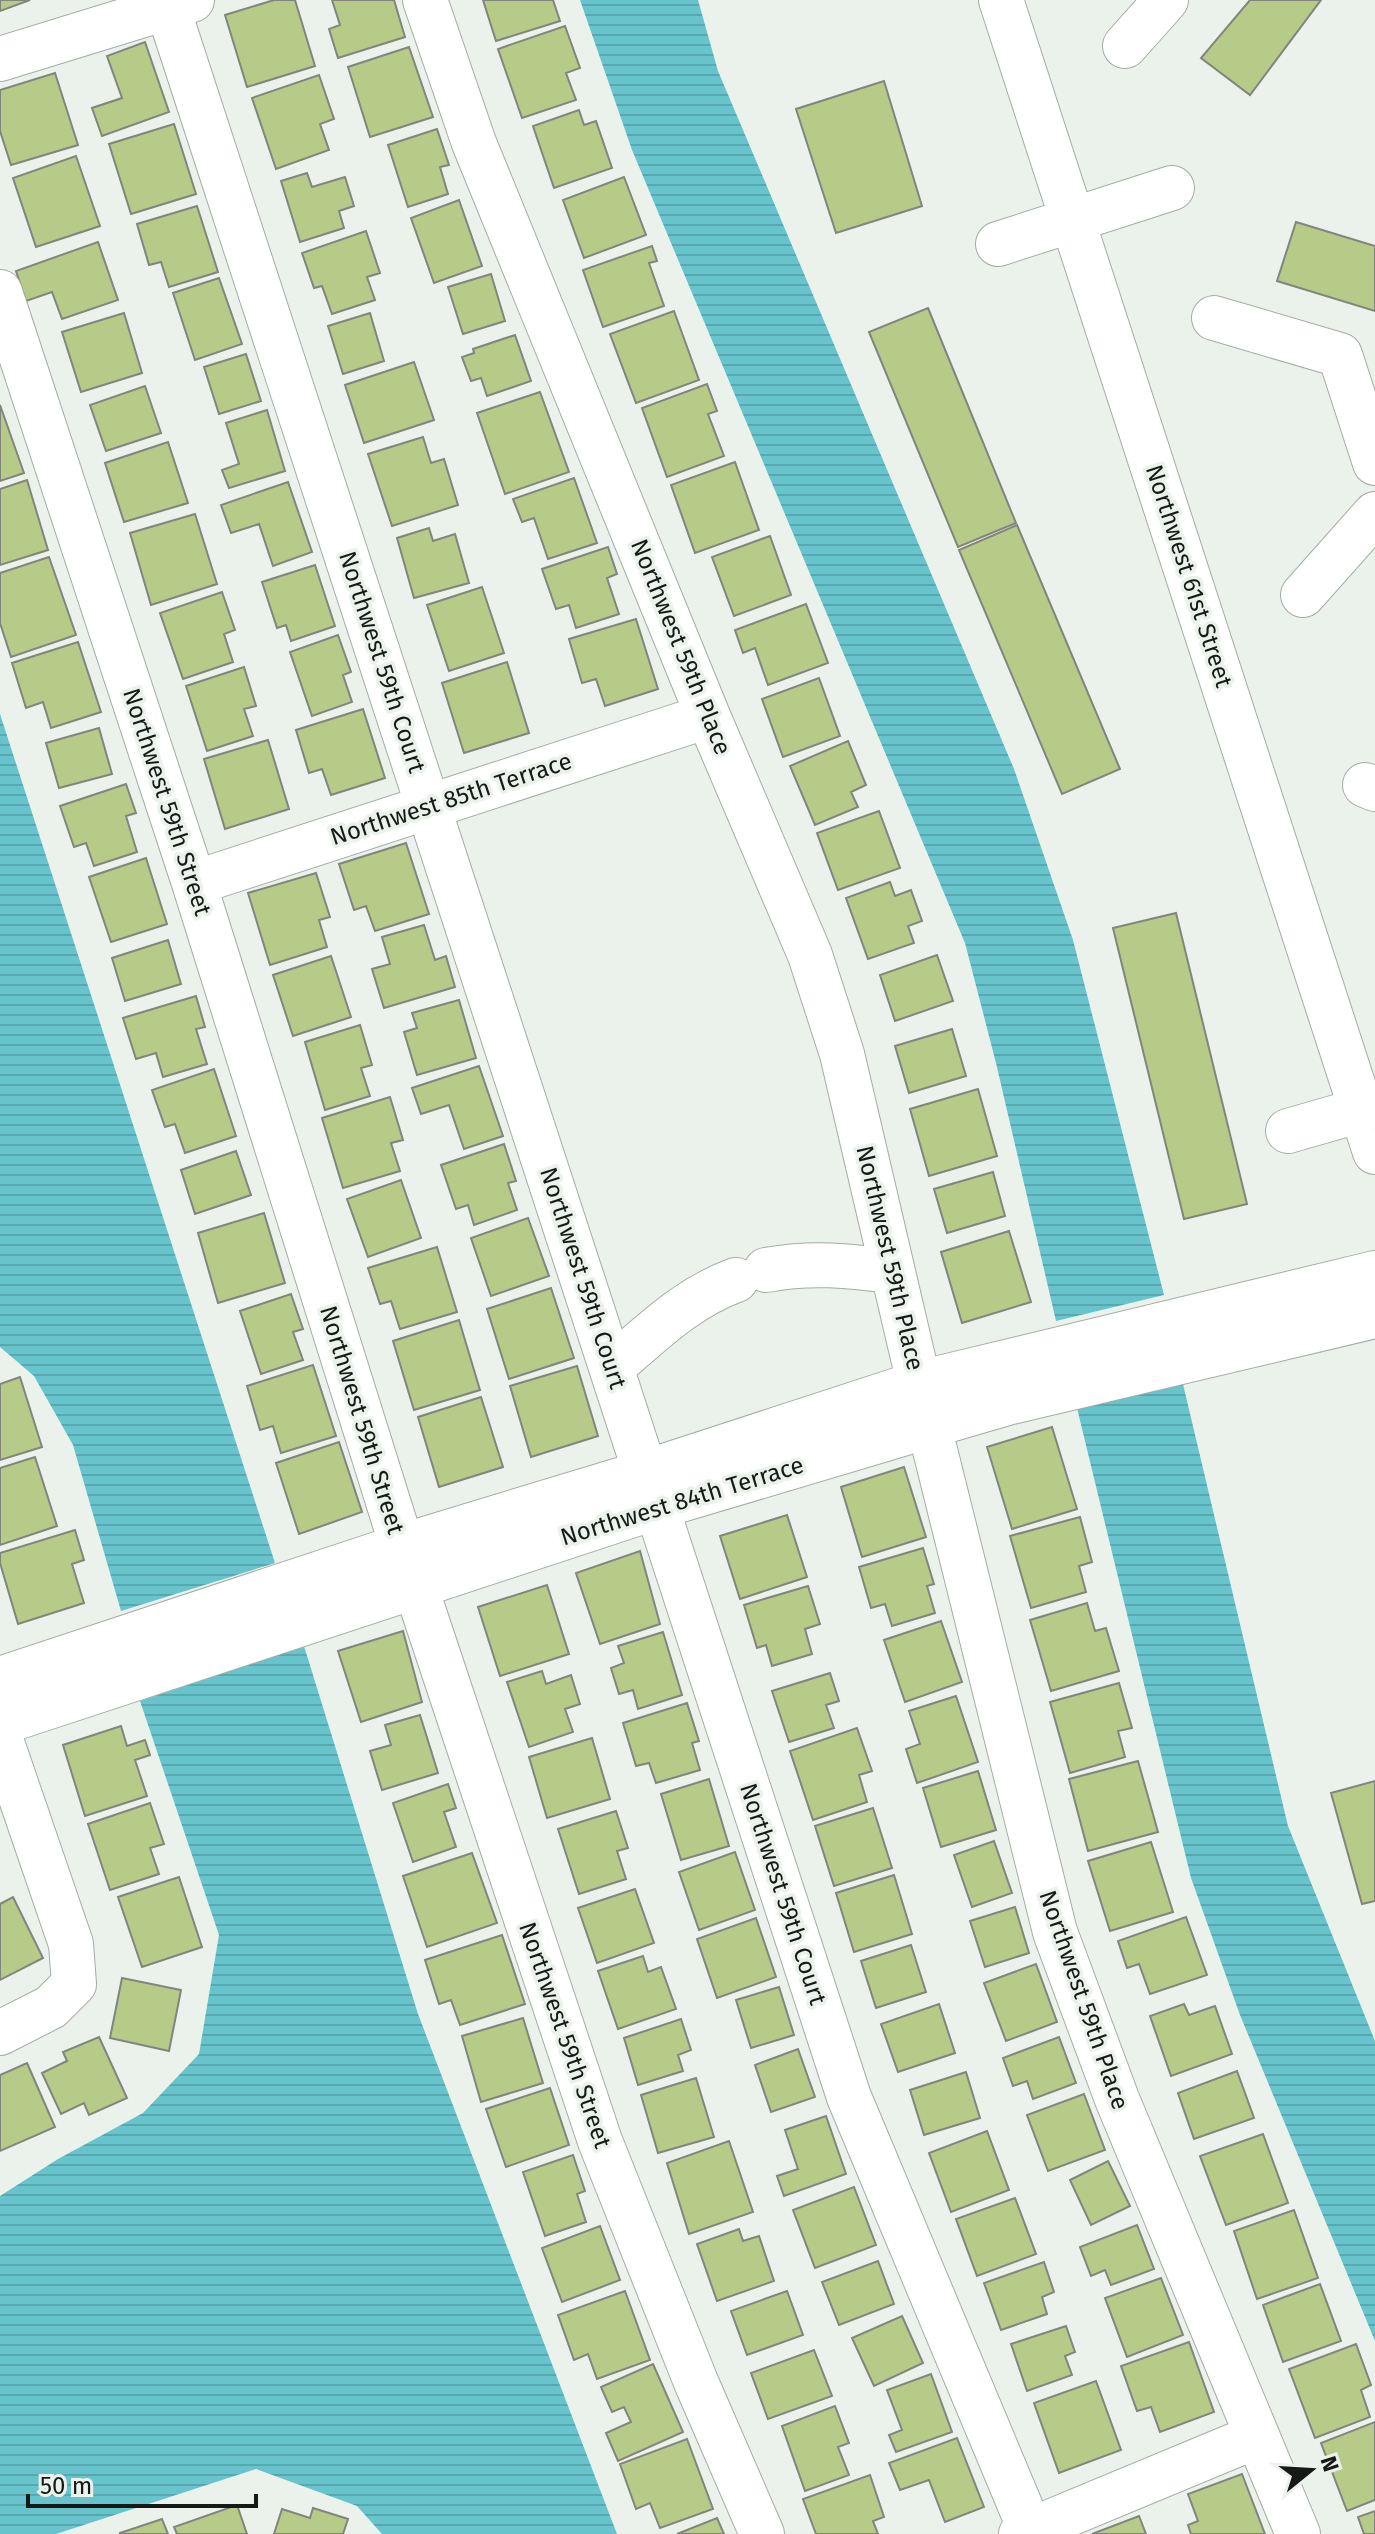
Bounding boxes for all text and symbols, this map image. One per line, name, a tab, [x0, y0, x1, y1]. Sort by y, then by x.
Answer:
street label: Northwest 61st Street	[1140, 461, 1238, 691]
street label: Northwest 59th Place	[625, 535, 737, 759]
street label: Northwest 59th Court	[333, 548, 431, 777]
street label: Northwest 59th Street	[117, 685, 217, 920]
street label: Northwest 85th Terrace	[327, 747, 575, 851]
street label: Northwest 59th Place	[850, 1143, 930, 1373]
street label: Northwest 59th Court	[534, 1164, 632, 1393]
street label: Northwest 59th Street	[314, 1302, 410, 1538]
street label: Northwest 84th Terrace	[557, 1451, 807, 1551]
street label: Northwest 59th Court	[734, 1780, 832, 2009]
street label: Northwest 59th Place	[1033, 1887, 1135, 2113]
street label: Northwest 59th Street	[513, 1918, 617, 2152]
north arrow	[1271, 2430, 1351, 2510]
text: N	[1314, 2453, 1345, 2475]
scale bar	[28, 2458, 256, 2508]
text: 50 m	[40, 2472, 92, 2500]

